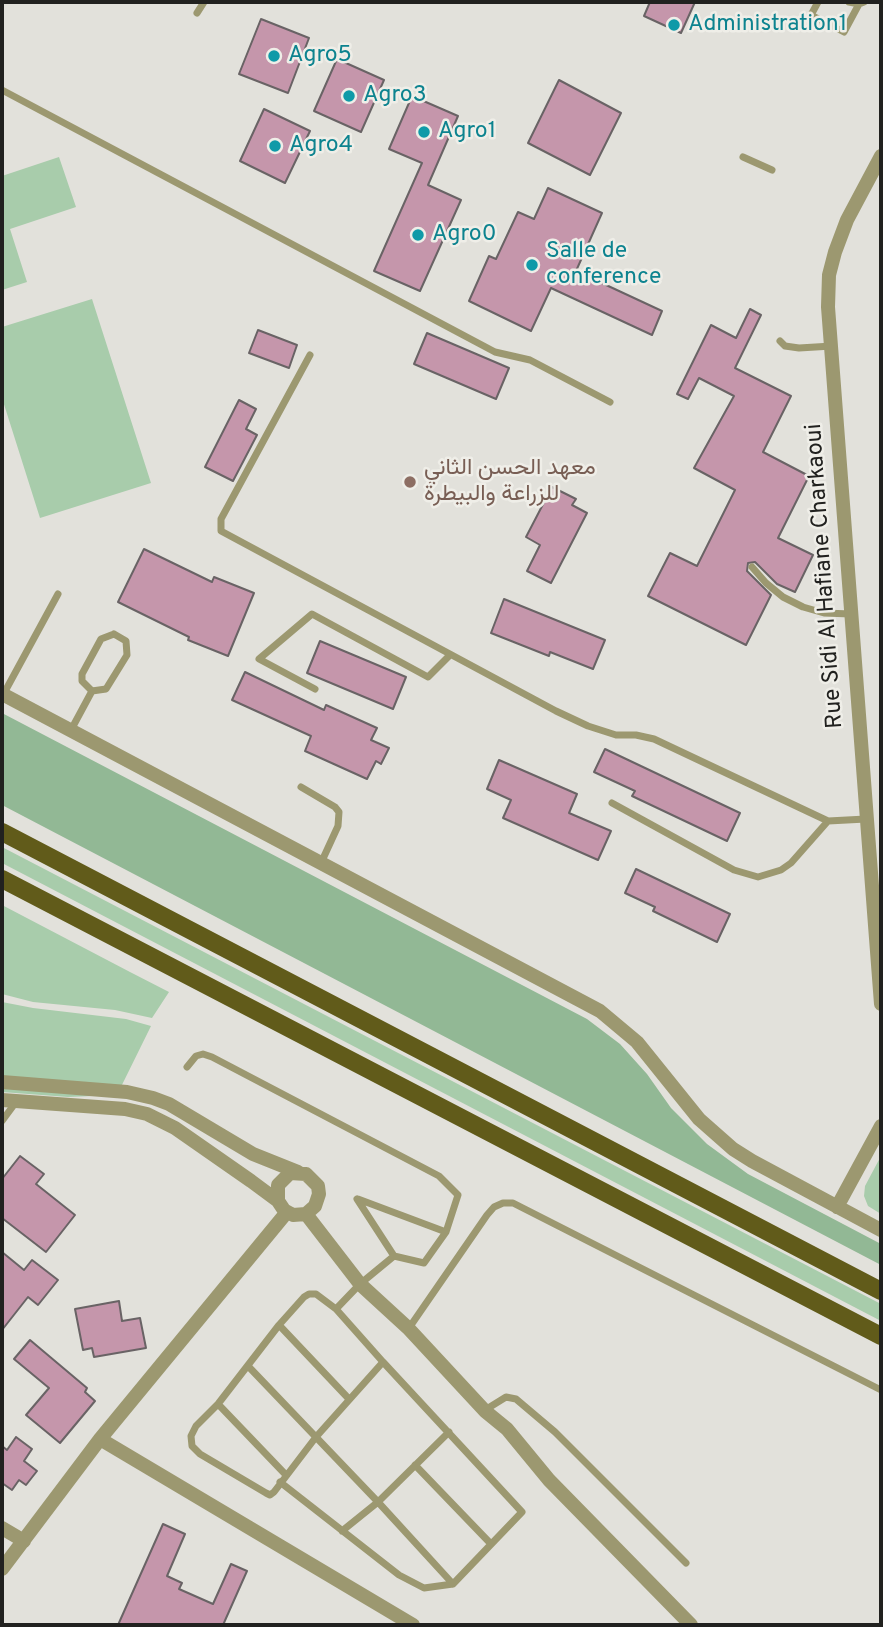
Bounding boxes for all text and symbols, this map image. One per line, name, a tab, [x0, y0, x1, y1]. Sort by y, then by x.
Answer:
place label: Administration1	[688, 11, 847, 39]
marker: Administration1	[666, 17, 682, 33]
place label: Agro5	[288, 42, 352, 70]
marker: Agro5	[266, 48, 282, 64]
place label: Agro3	[363, 82, 427, 110]
marker: Agro3	[341, 88, 357, 104]
place label: Agro1	[438, 118, 496, 146]
marker: Agro1	[416, 124, 432, 140]
place label: Agro4	[289, 132, 353, 160]
marker: Agro4	[267, 138, 283, 154]
place label: Agro0	[432, 221, 496, 249]
marker: Agro0	[410, 227, 426, 243]
place label: Salle de conference	[546, 238, 661, 292]
marker: Salle de conference	[524, 257, 540, 273]
street label: Rue Sidi Al Hafiane Charkaoui	[802, 423, 850, 729]
place label: معهد الحسن الثاني للزراعة والبيطرة	[424, 455, 596, 509]
marker: معهد الحسن الثاني للزراعة والبيطرة	[402, 474, 418, 490]

